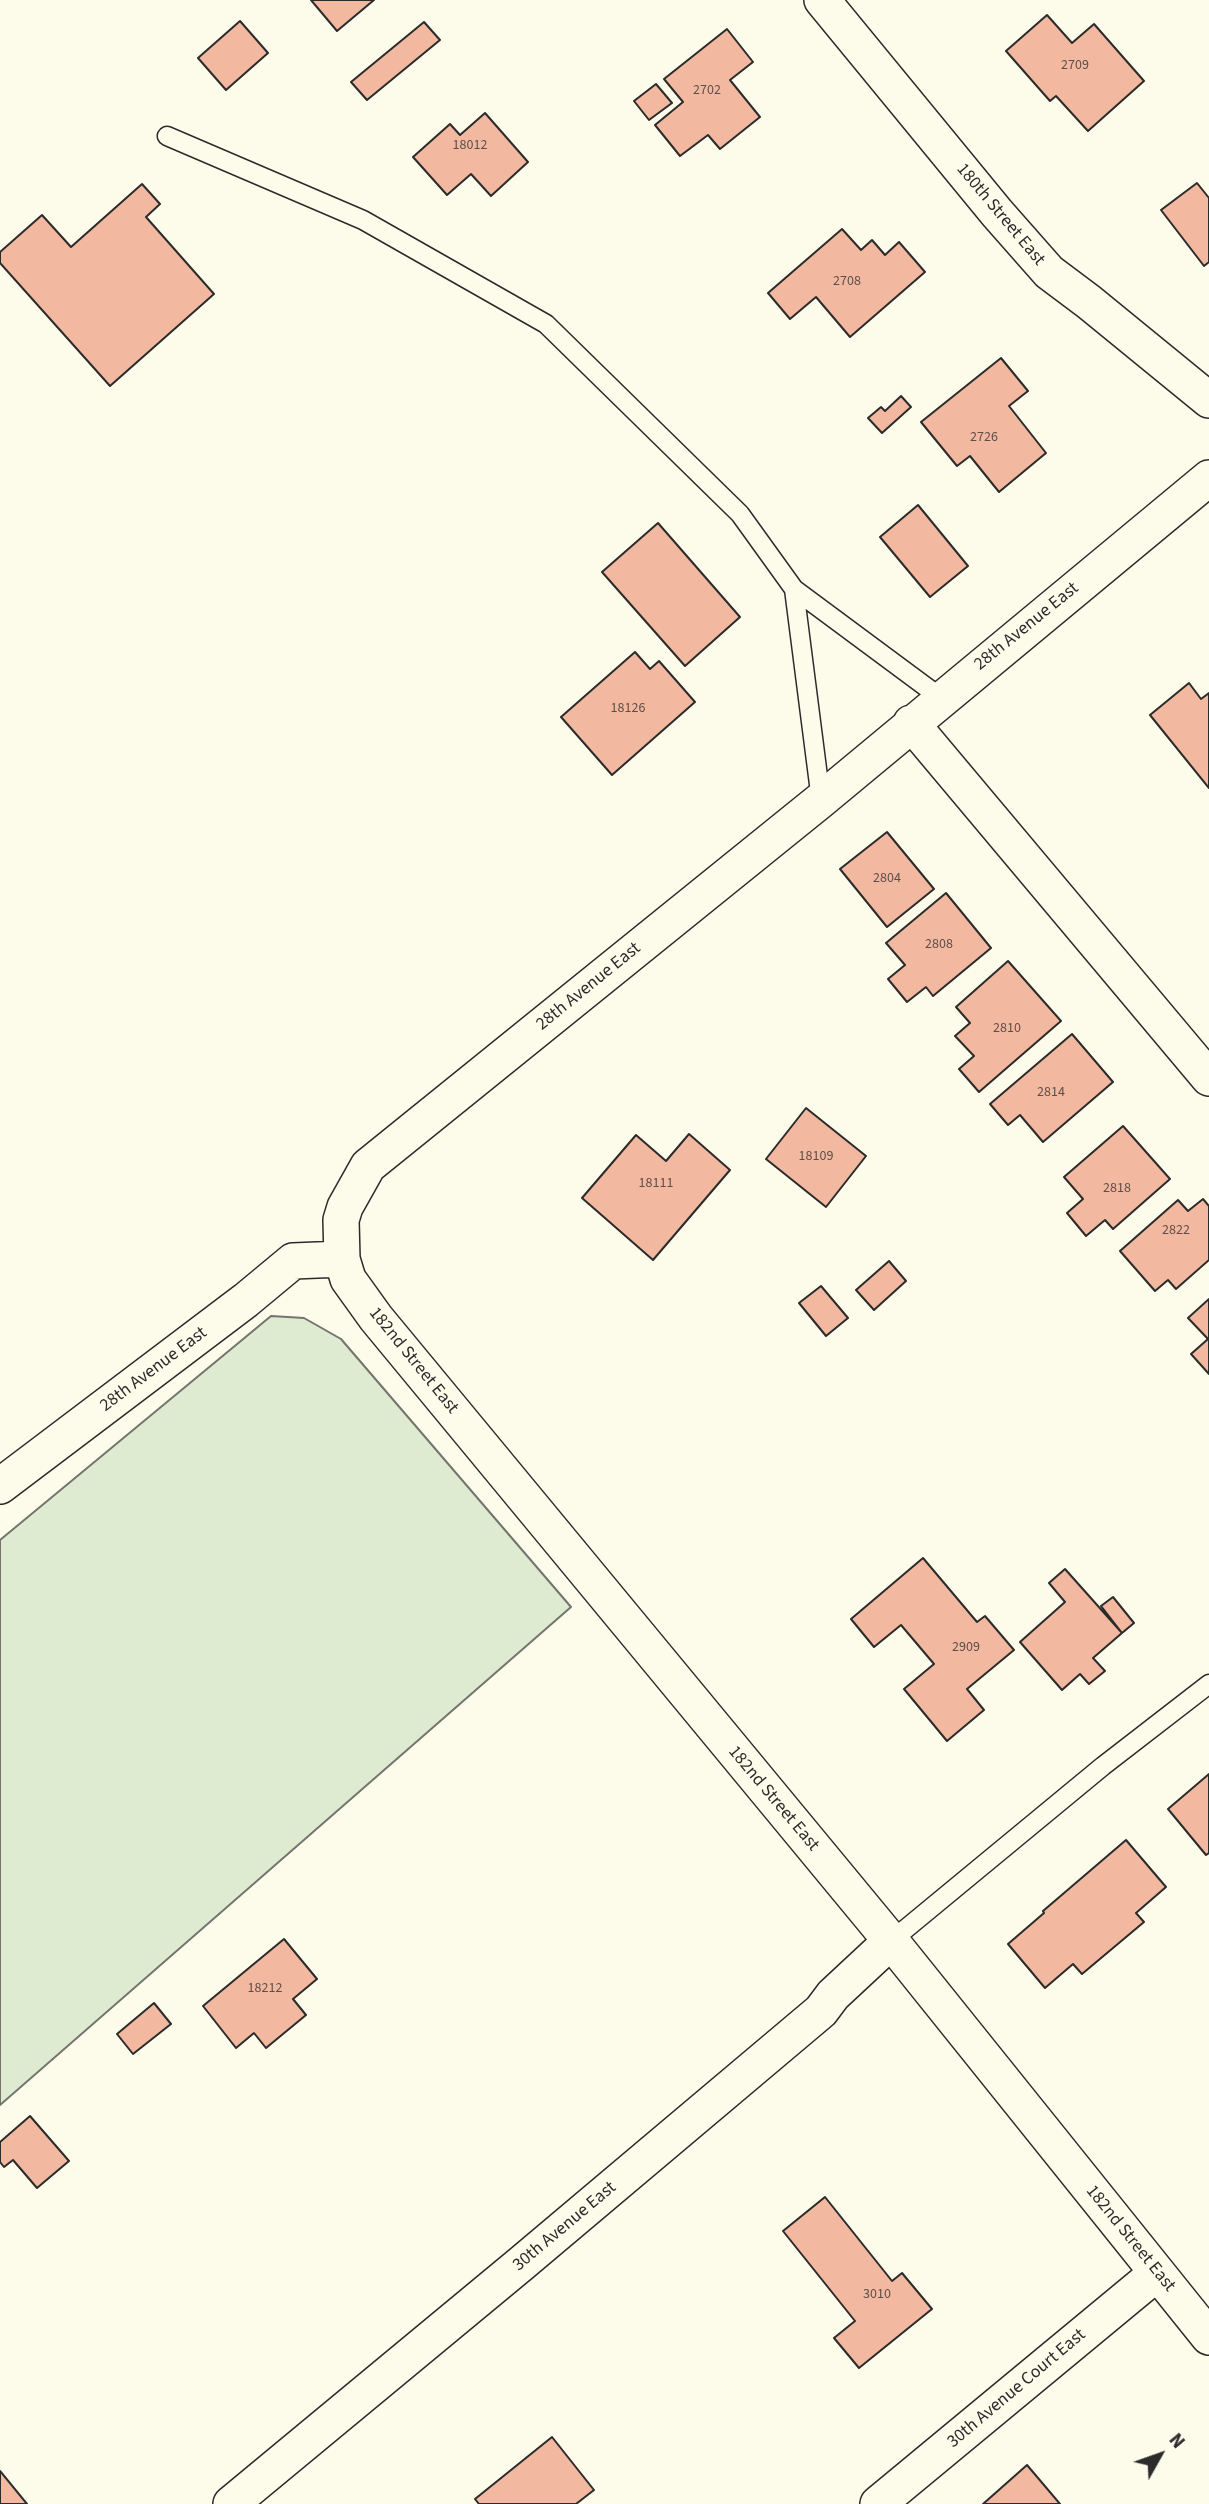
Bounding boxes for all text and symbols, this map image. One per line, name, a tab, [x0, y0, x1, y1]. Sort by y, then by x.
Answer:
house number: 2709	[1061, 58, 1089, 74]
house number: 2702	[693, 83, 721, 99]
house number: 18012	[453, 138, 487, 154]
street label: 180th Street East	[951, 159, 1049, 271]
house number: 2708	[833, 274, 861, 290]
house number: 2726	[970, 430, 998, 446]
street label: 28th Avenue East	[970, 578, 1084, 676]
house number: 18126	[611, 701, 645, 717]
house number: 2804	[873, 871, 901, 887]
house number: 2808	[925, 937, 953, 953]
street label: 28th Avenue East	[532, 938, 646, 1036]
house number: 2810	[993, 1021, 1021, 1037]
house number: 2814	[1037, 1085, 1065, 1101]
house number: 18109	[799, 1149, 833, 1165]
house number: 18111	[639, 1176, 673, 1192]
house number: 2818	[1103, 1181, 1131, 1197]
house number: 2822	[1162, 1223, 1190, 1239]
street label: 182nd Street East	[363, 1303, 463, 1419]
street label: 28th Avenue East	[96, 1323, 212, 1417]
house number: 2909	[952, 1640, 980, 1656]
street label: 182nd Street East	[723, 1742, 823, 1856]
house number: 18212	[248, 1981, 282, 1997]
street label: 30th Avenue East	[509, 2178, 621, 2276]
street label: 182nd Street East	[1080, 2181, 1180, 2297]
house number: 3010	[863, 2287, 891, 2303]
street label: 30th Avenue Court East	[943, 2325, 1091, 2453]
north arrow	[1125, 2420, 1195, 2490]
text: N	[1162, 2428, 1191, 2455]

